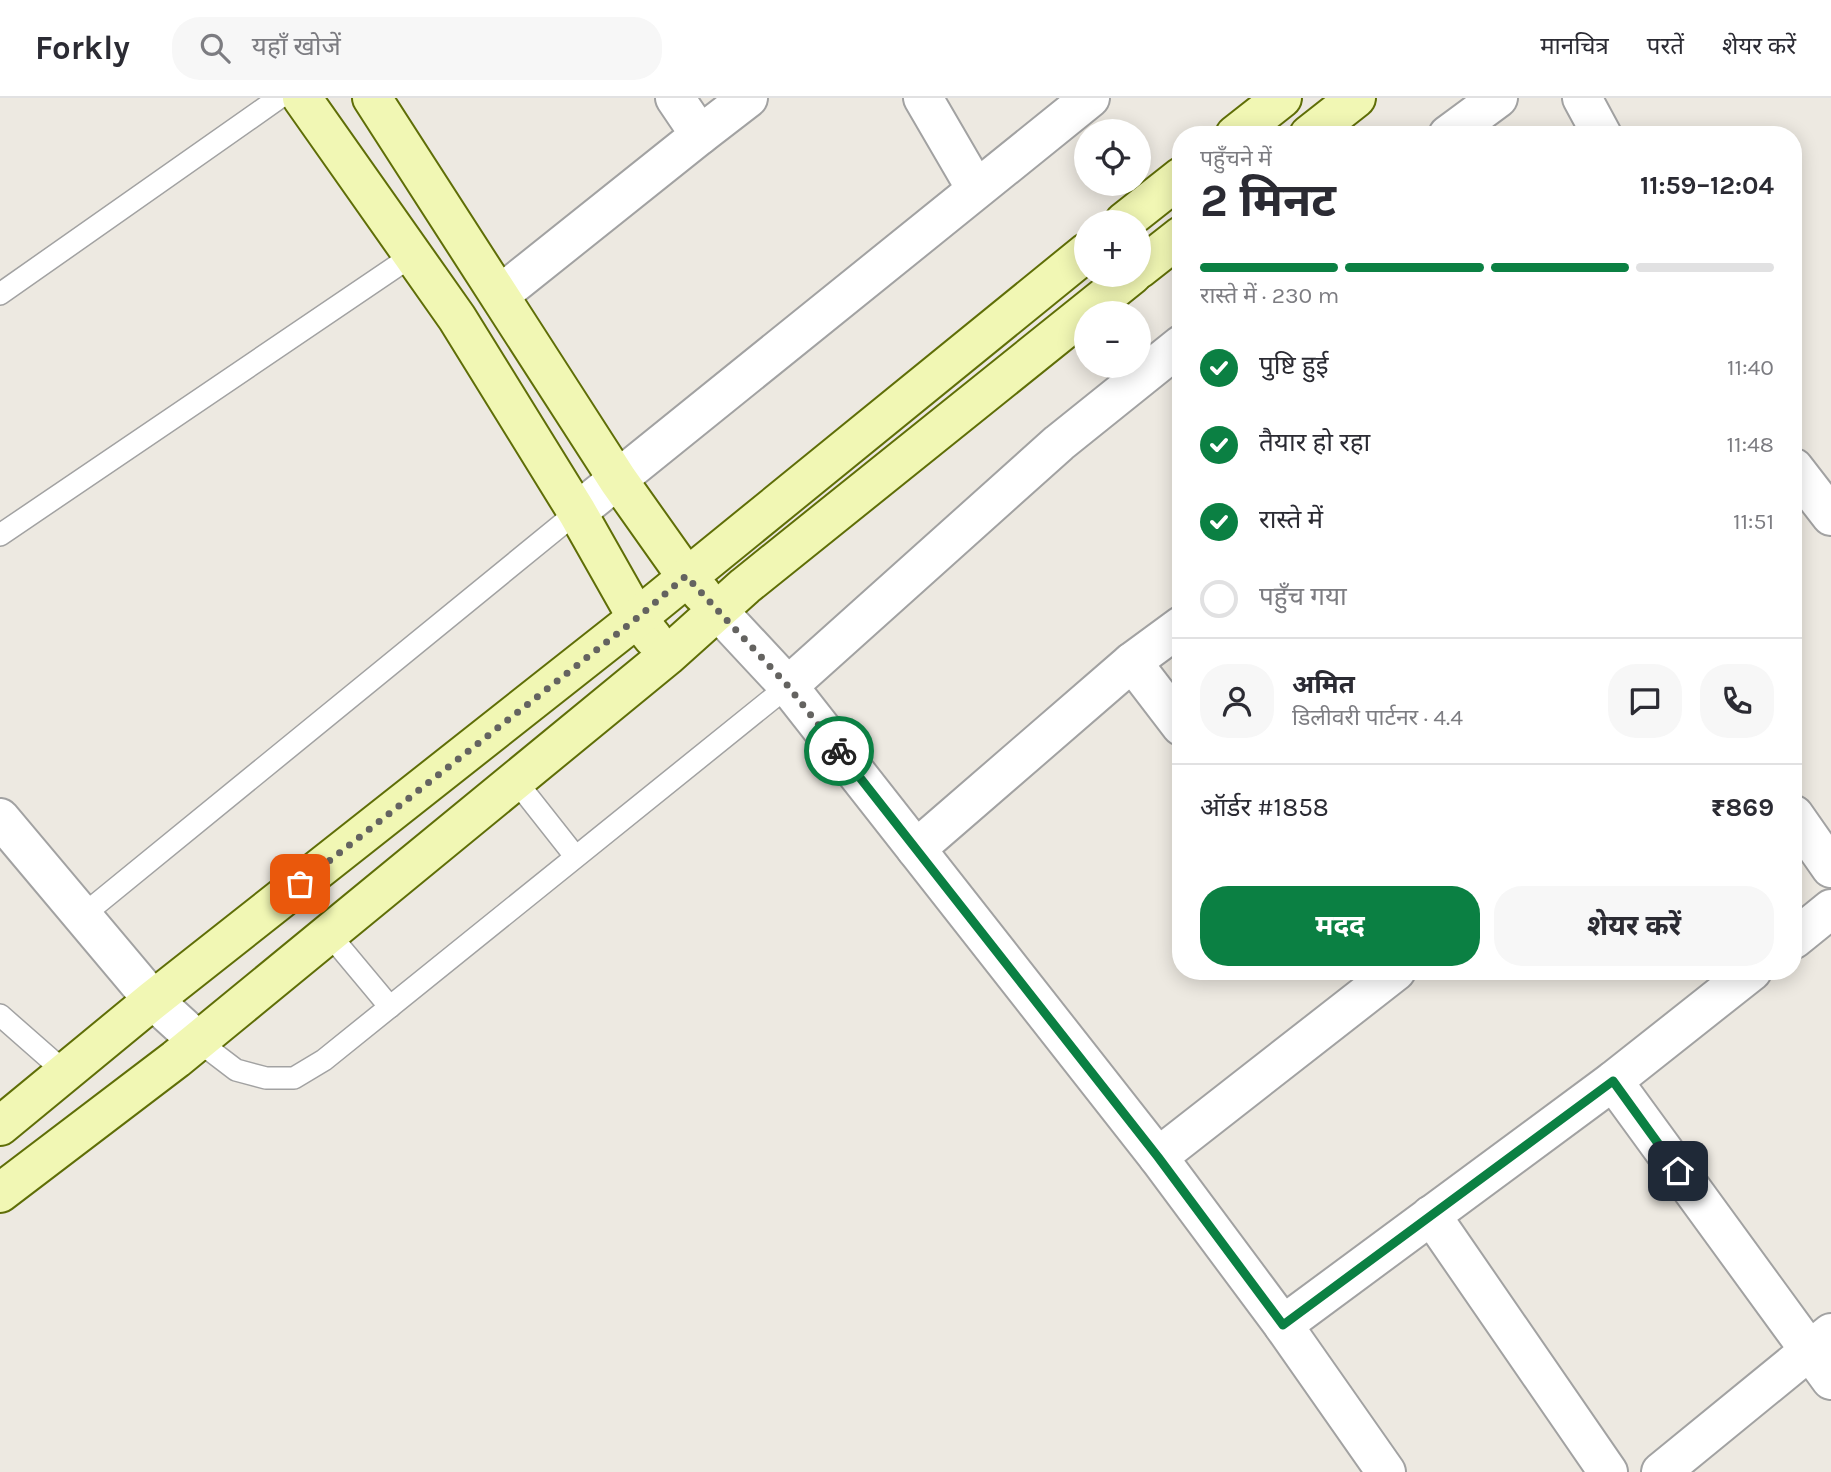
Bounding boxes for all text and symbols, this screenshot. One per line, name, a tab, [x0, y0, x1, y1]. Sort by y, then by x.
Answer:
search box	[172, 17, 662, 80]
text: Forkly	[35, 29, 130, 67]
icon: search	[196, 29, 234, 67]
text: यहाँ खोजें	[252, 31, 341, 62]
text: मानचित्र	[1540, 32, 1609, 60]
text: परतें	[1647, 32, 1684, 60]
text: शेयर करें	[1722, 32, 1796, 60]
map controls	[1074, 119, 1151, 378]
button: locate	[1074, 119, 1151, 196]
text: पहुँचने में	[1200, 145, 1272, 172]
text: 11:59–12:04	[1640, 170, 1774, 201]
text: 2 मिनट	[1200, 174, 1336, 228]
button: +	[1074, 210, 1151, 287]
text: रास्ते में · 230 m	[1200, 282, 1339, 309]
button: −	[1074, 301, 1151, 378]
icon: check	[1200, 349, 1238, 387]
text: पुष्टि हुई	[1259, 350, 1328, 381]
text: 11:40	[1727, 354, 1774, 381]
icon: check	[1200, 426, 1238, 464]
text: तैयार हो रहा	[1259, 427, 1370, 458]
text: 11:48	[1727, 431, 1774, 458]
icon: check	[1200, 503, 1238, 541]
text: रास्ते में	[1259, 504, 1323, 535]
text: 11:51	[1733, 508, 1774, 535]
text: पहुँच गया	[1259, 581, 1347, 612]
button: person	[1200, 664, 1274, 738]
button: chat	[1608, 664, 1682, 738]
button: phone	[1700, 664, 1774, 738]
text: अमित	[1292, 669, 1355, 700]
text: डिलीवरी पार्टनर · 4.4	[1292, 704, 1463, 731]
courier	[804, 716, 874, 786]
icon: bike	[820, 732, 858, 770]
text: ऑर्डर #1858	[1200, 792, 1329, 823]
text: ₹869	[1711, 792, 1774, 823]
pin	[270, 854, 330, 914]
icon: bag	[281, 865, 319, 903]
button: मदद	[1200, 886, 1480, 966]
button: शेयर करें	[1494, 886, 1774, 966]
pin	[1648, 1141, 1708, 1201]
icon: home	[1659, 1152, 1697, 1190]

